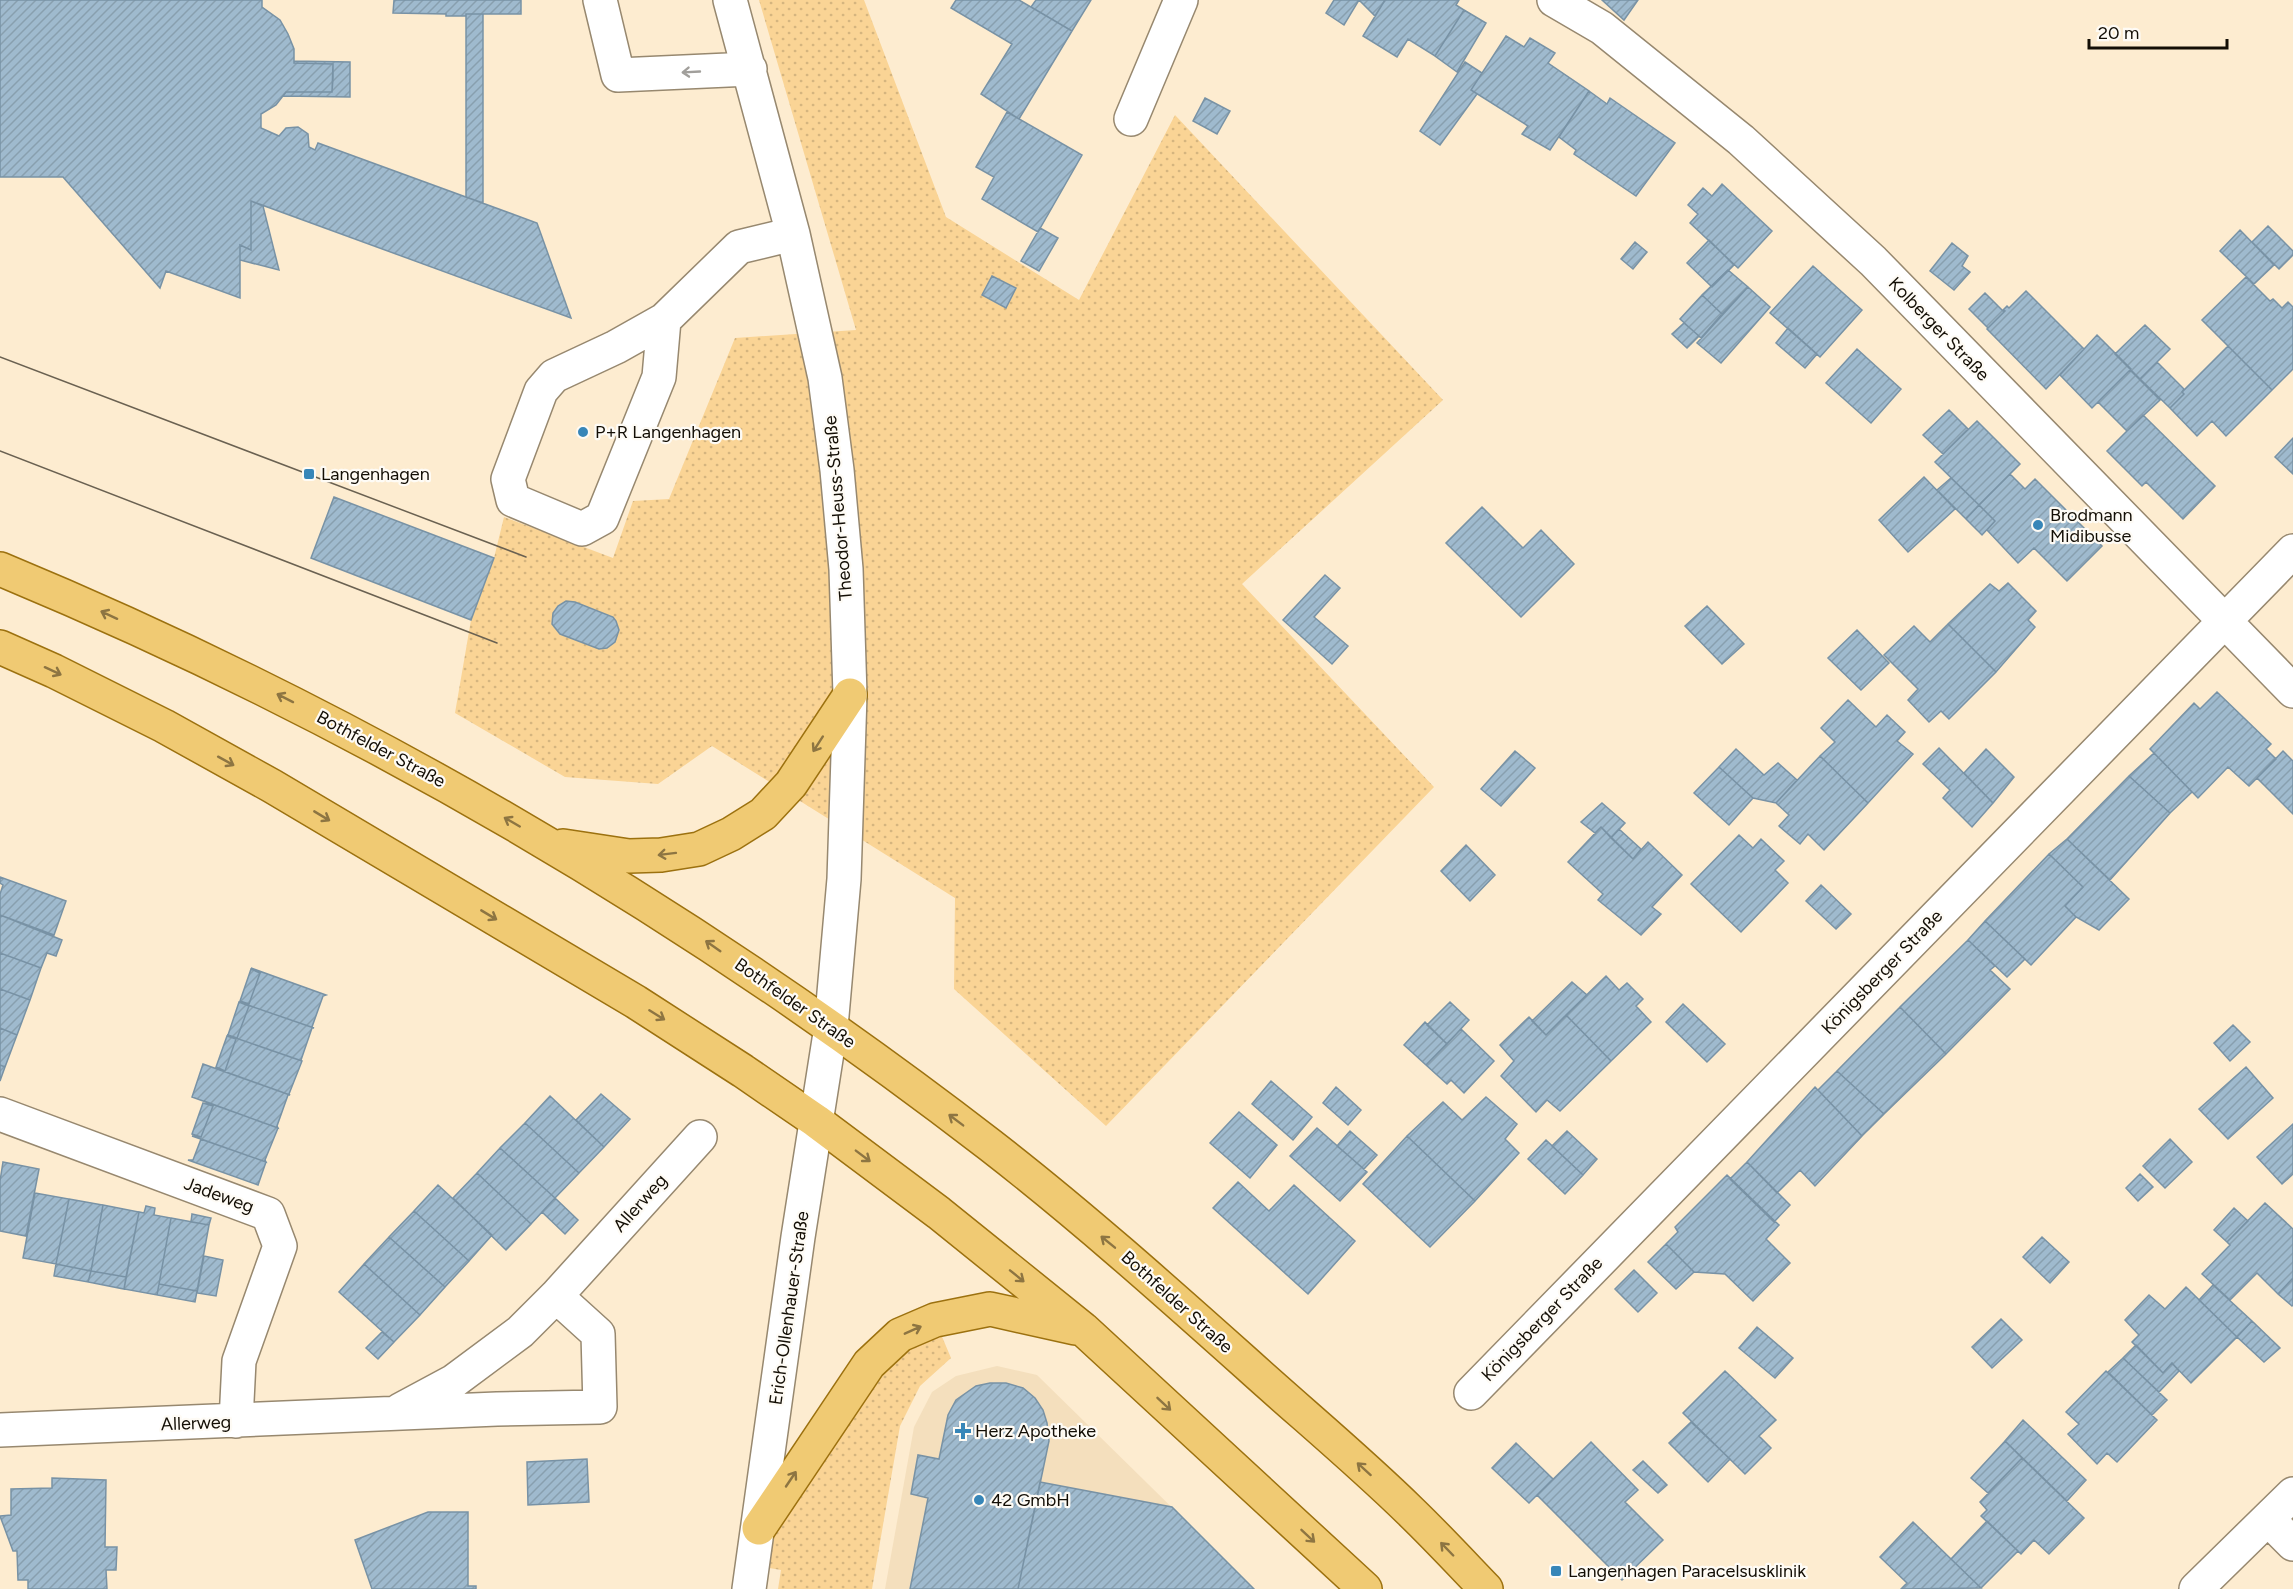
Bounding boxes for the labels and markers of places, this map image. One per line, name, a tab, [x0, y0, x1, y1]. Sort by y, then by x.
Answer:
place label: P+R Langenhagen	[595, 421, 741, 443]
marker: P+R Langenhagen	[576, 425, 590, 439]
place label: Langenhagen	[321, 463, 430, 485]
marker: Langenhagen	[302, 467, 316, 481]
place label: Brodmann Midibusse	[2050, 504, 2133, 547]
marker: Brodmann Midibusse	[2031, 518, 2045, 532]
place label: Herz Apotheke	[975, 1420, 1096, 1442]
marker: Herz Apotheke	[956, 1424, 970, 1438]
place label: 42 GmbH	[991, 1489, 1070, 1511]
marker: 42 GmbH	[972, 1493, 986, 1507]
place label: Langenhagen Paracelsusklinik	[1568, 1560, 1806, 1582]
marker: Langenhagen Paracelsusklinik	[1549, 1564, 1563, 1578]

